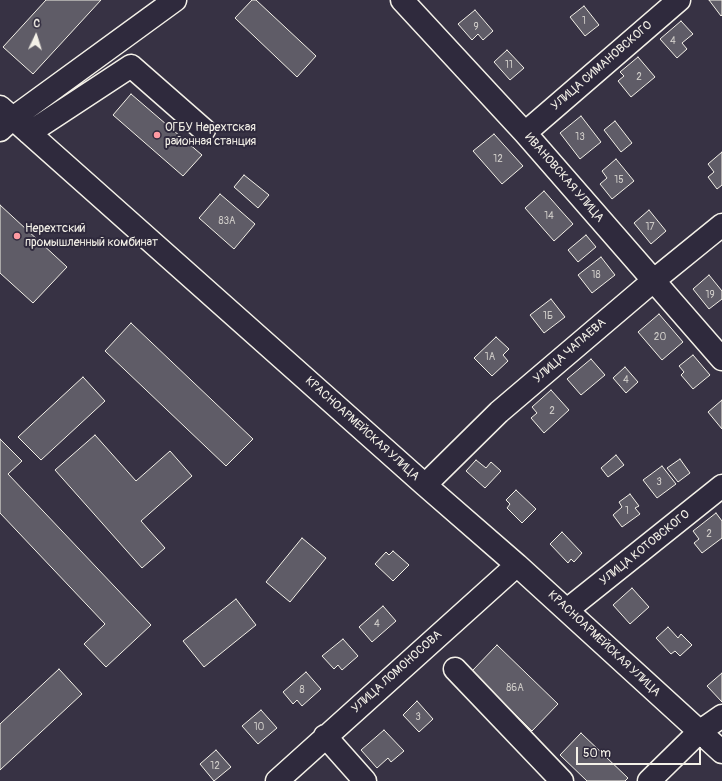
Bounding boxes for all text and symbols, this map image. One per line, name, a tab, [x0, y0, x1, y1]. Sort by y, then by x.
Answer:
house number: 1	[582, 15, 586, 27]
north arrow	[16, 16, 56, 56]
text: С	[33, 17, 41, 30]
street label: УЛИЦА СИМАНОВСКОГО	[549, 18, 655, 114]
house number: 9	[473, 21, 479, 33]
house number: 4	[670, 35, 676, 47]
house number: 11	[505, 59, 513, 71]
house number: 2	[636, 71, 642, 83]
place label: ОГБУ Нерехтская районная станция	[165, 121, 256, 149]
marker: ОГБУ Нерехтская районная станция	[152, 130, 162, 140]
street label: ИВАНОВСКАЯ УЛИЦА	[521, 131, 607, 225]
house number: 13	[575, 131, 585, 143]
house number: 12	[493, 153, 503, 165]
house number: 15	[614, 174, 624, 186]
house number: 14	[544, 210, 554, 222]
house number: 83А	[218, 215, 236, 227]
house number: 17	[645, 221, 655, 233]
place label: Нерехтский промышленный комбинат	[25, 222, 158, 250]
marker: Нерехтский промышленный комбинат	[12, 231, 22, 241]
house number: 18	[592, 269, 600, 281]
house number: 19	[705, 289, 715, 301]
house number: 1Б	[543, 310, 553, 322]
street label: УЛИЦА ЧАПАЕВА	[531, 316, 609, 386]
house number: 20	[654, 331, 666, 343]
house number: 1А	[485, 351, 495, 363]
street label: КРАСНОАРМЕЙСКАЯ УЛИЦА	[302, 374, 422, 484]
house number: 4	[623, 374, 629, 386]
house number: 2	[549, 405, 555, 417]
house number: 3	[656, 476, 662, 488]
house number: 1	[625, 505, 629, 517]
street label: УЛИЦА КОТОВСКОГО	[597, 507, 693, 589]
house number: 2	[706, 528, 712, 540]
street label: КРАСНОАРМЕЙСКАЯ УЛИЦА	[545, 588, 663, 700]
house number: 4	[374, 618, 380, 630]
street label: УЛИЦА ЛОМОНОСОВА	[349, 628, 445, 716]
house number: 86А	[506, 682, 524, 694]
house number: 8	[299, 684, 305, 696]
house number: 3	[415, 711, 421, 723]
house number: 10	[254, 721, 264, 733]
scale bar	[578, 739, 703, 765]
text: 50 m	[583, 746, 611, 761]
house number: 12	[210, 760, 220, 772]

